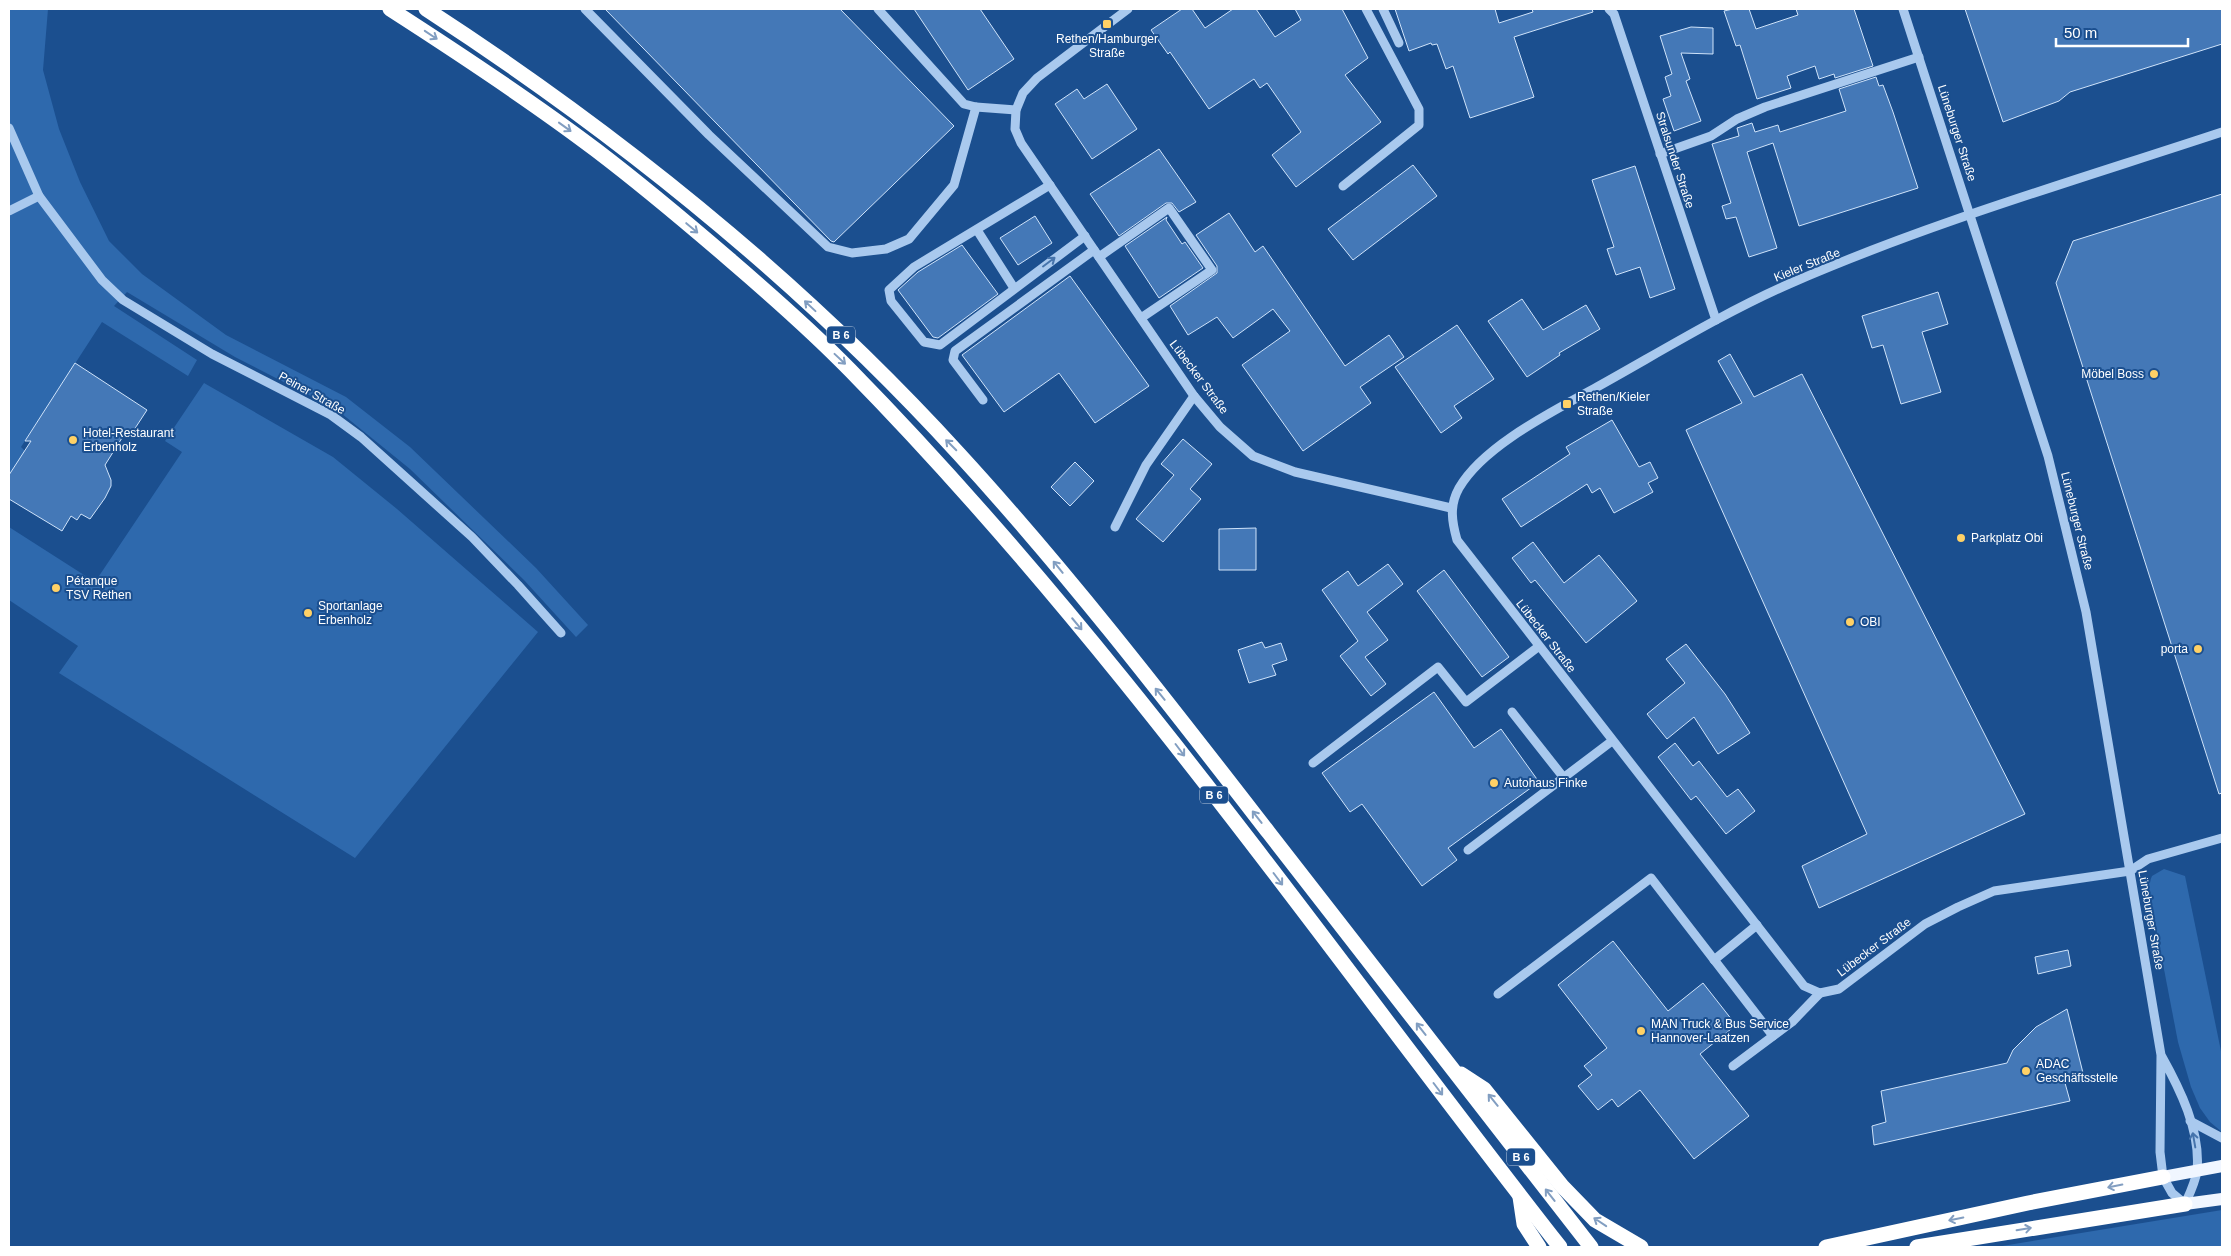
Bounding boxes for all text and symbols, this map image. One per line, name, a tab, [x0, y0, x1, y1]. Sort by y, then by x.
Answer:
scale bar	[2056, 15, 2188, 47]
marker: Rethen/Hamburger Straße	[1101, 18, 1113, 30]
text: 50 m	[2064, 24, 2097, 41]
one-way arrow	[423, 31, 437, 41]
place label: Rethen/Hamburger Straße	[1056, 32, 1158, 60]
street label: Lüneburger Straße	[1935, 83, 1979, 183]
street label: Stralsunder Straße	[1653, 110, 1697, 210]
one-way arrow	[557, 122, 571, 133]
one-way arrow	[686, 222, 699, 233]
street label: Kieler Straße	[1772, 245, 1842, 285]
one-way arrow	[1042, 257, 1056, 267]
one-way arrow	[804, 300, 817, 312]
road number: B 6	[827, 326, 855, 344]
street label: Lübecker Straße	[1167, 337, 1231, 417]
one-way arrow	[833, 353, 846, 365]
place label: Möbel Boss	[2081, 367, 2144, 381]
marker: Möbel Boss	[2148, 368, 2160, 380]
street label: Peiner Straße	[276, 369, 348, 417]
place label: Rethen/Kieler Straße	[1577, 390, 1650, 418]
marker: Rethen/Kieler Straße	[1561, 398, 1573, 410]
place label: Hotel-Restaurant Erbenholz	[83, 426, 174, 454]
marker: Hotel-Restaurant Erbenholz	[67, 434, 79, 446]
one-way arrow	[945, 439, 957, 451]
street label: Lüneburger Straße	[2058, 470, 2096, 572]
place label: Parkplatz Obi	[1971, 531, 2043, 545]
marker: Parkplatz Obi	[1955, 532, 1967, 544]
one-way arrow	[1052, 561, 1063, 574]
place label: Pétanque TSV Rethen	[66, 574, 131, 602]
marker: Pétanque TSV Rethen	[50, 582, 62, 594]
street label: Lübecker Straße	[1513, 597, 1579, 676]
place label: Sportanlage Erbenholz	[318, 599, 383, 627]
marker: Sportanlage Erbenholz	[302, 607, 314, 619]
place label: OBI	[1860, 615, 1881, 629]
marker: OBI	[1844, 616, 1856, 628]
one-way arrow	[1071, 617, 1082, 630]
place label: porta	[2161, 642, 2188, 656]
marker: porta	[2192, 643, 2204, 655]
one-way arrow	[1154, 687, 1166, 700]
one-way arrow	[1174, 743, 1185, 756]
place label: Autohaus Finke	[1504, 776, 1588, 790]
marker: Autohaus Finke	[1488, 777, 1500, 789]
road number: B 6	[1200, 786, 1228, 804]
one-way arrow	[1252, 810, 1262, 824]
street label: Lüneburger Straße	[2135, 869, 2167, 971]
one-way arrow	[1273, 872, 1283, 886]
street label: Lübecker Straße	[1834, 915, 1914, 979]
place label: MAN Truck & Bus Service Hannover-Laatzen	[1651, 1017, 1789, 1045]
one-way arrow	[1416, 1022, 1426, 1036]
marker: MAN Truck & Bus Service Hannover-Laatzen	[1635, 1025, 1647, 1037]
place label: ADAC Geschäftsstelle	[2036, 1057, 2118, 1085]
marker: ADAC Geschäftsstelle	[2020, 1065, 2032, 1077]
one-way arrow	[1432, 1082, 1443, 1095]
one-way arrow	[1488, 1094, 1499, 1107]
one-way arrow	[2189, 1132, 2198, 1148]
road number: B 6	[1507, 1148, 1535, 1166]
one-way arrow	[2108, 1182, 2124, 1191]
one-way arrow	[1545, 1189, 1556, 1202]
one-way arrow	[1949, 1215, 1965, 1224]
one-way arrow	[1593, 1217, 1607, 1227]
one-way arrow	[2015, 1224, 2031, 1234]

